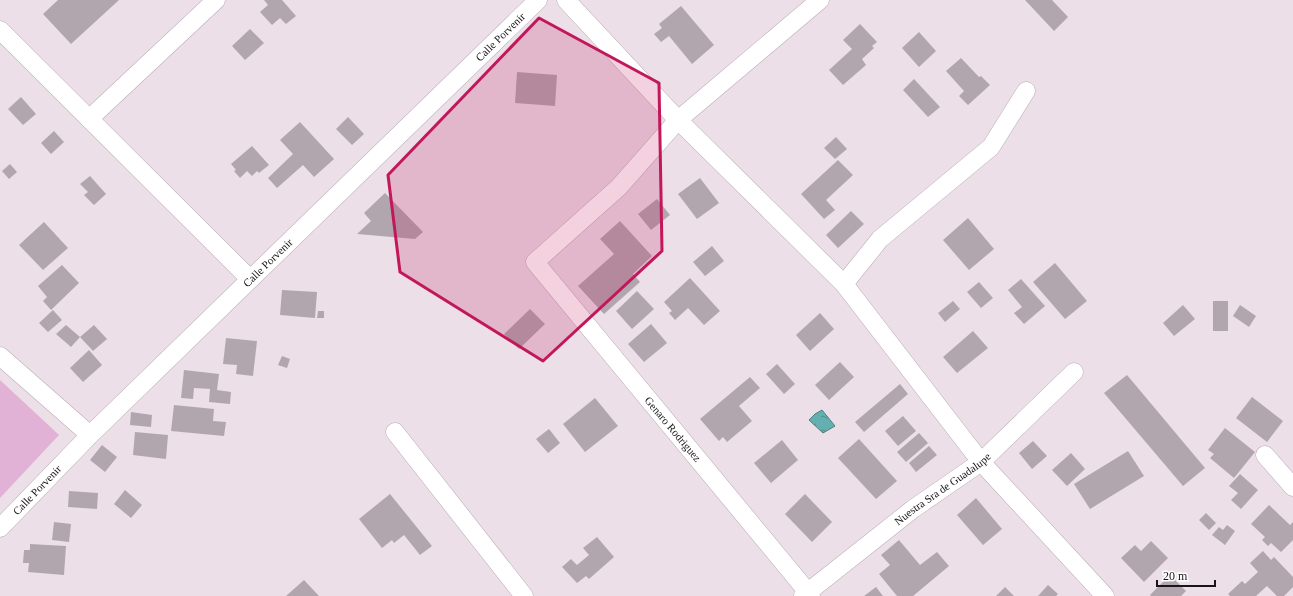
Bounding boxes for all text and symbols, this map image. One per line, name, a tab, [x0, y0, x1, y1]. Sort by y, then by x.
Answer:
street label: Calle Porvenir	[473, 10, 527, 63]
street label: Calle Porvenir	[241, 236, 295, 289]
street label: Genaro Rodriguez	[642, 394, 704, 464]
street label: Nuestra Sra de Guadalupe	[892, 450, 993, 527]
street label: Calle Porvenir	[10, 463, 64, 517]
scale bar	[1157, 562, 1215, 588]
text: 20 m	[1163, 569, 1188, 583]

